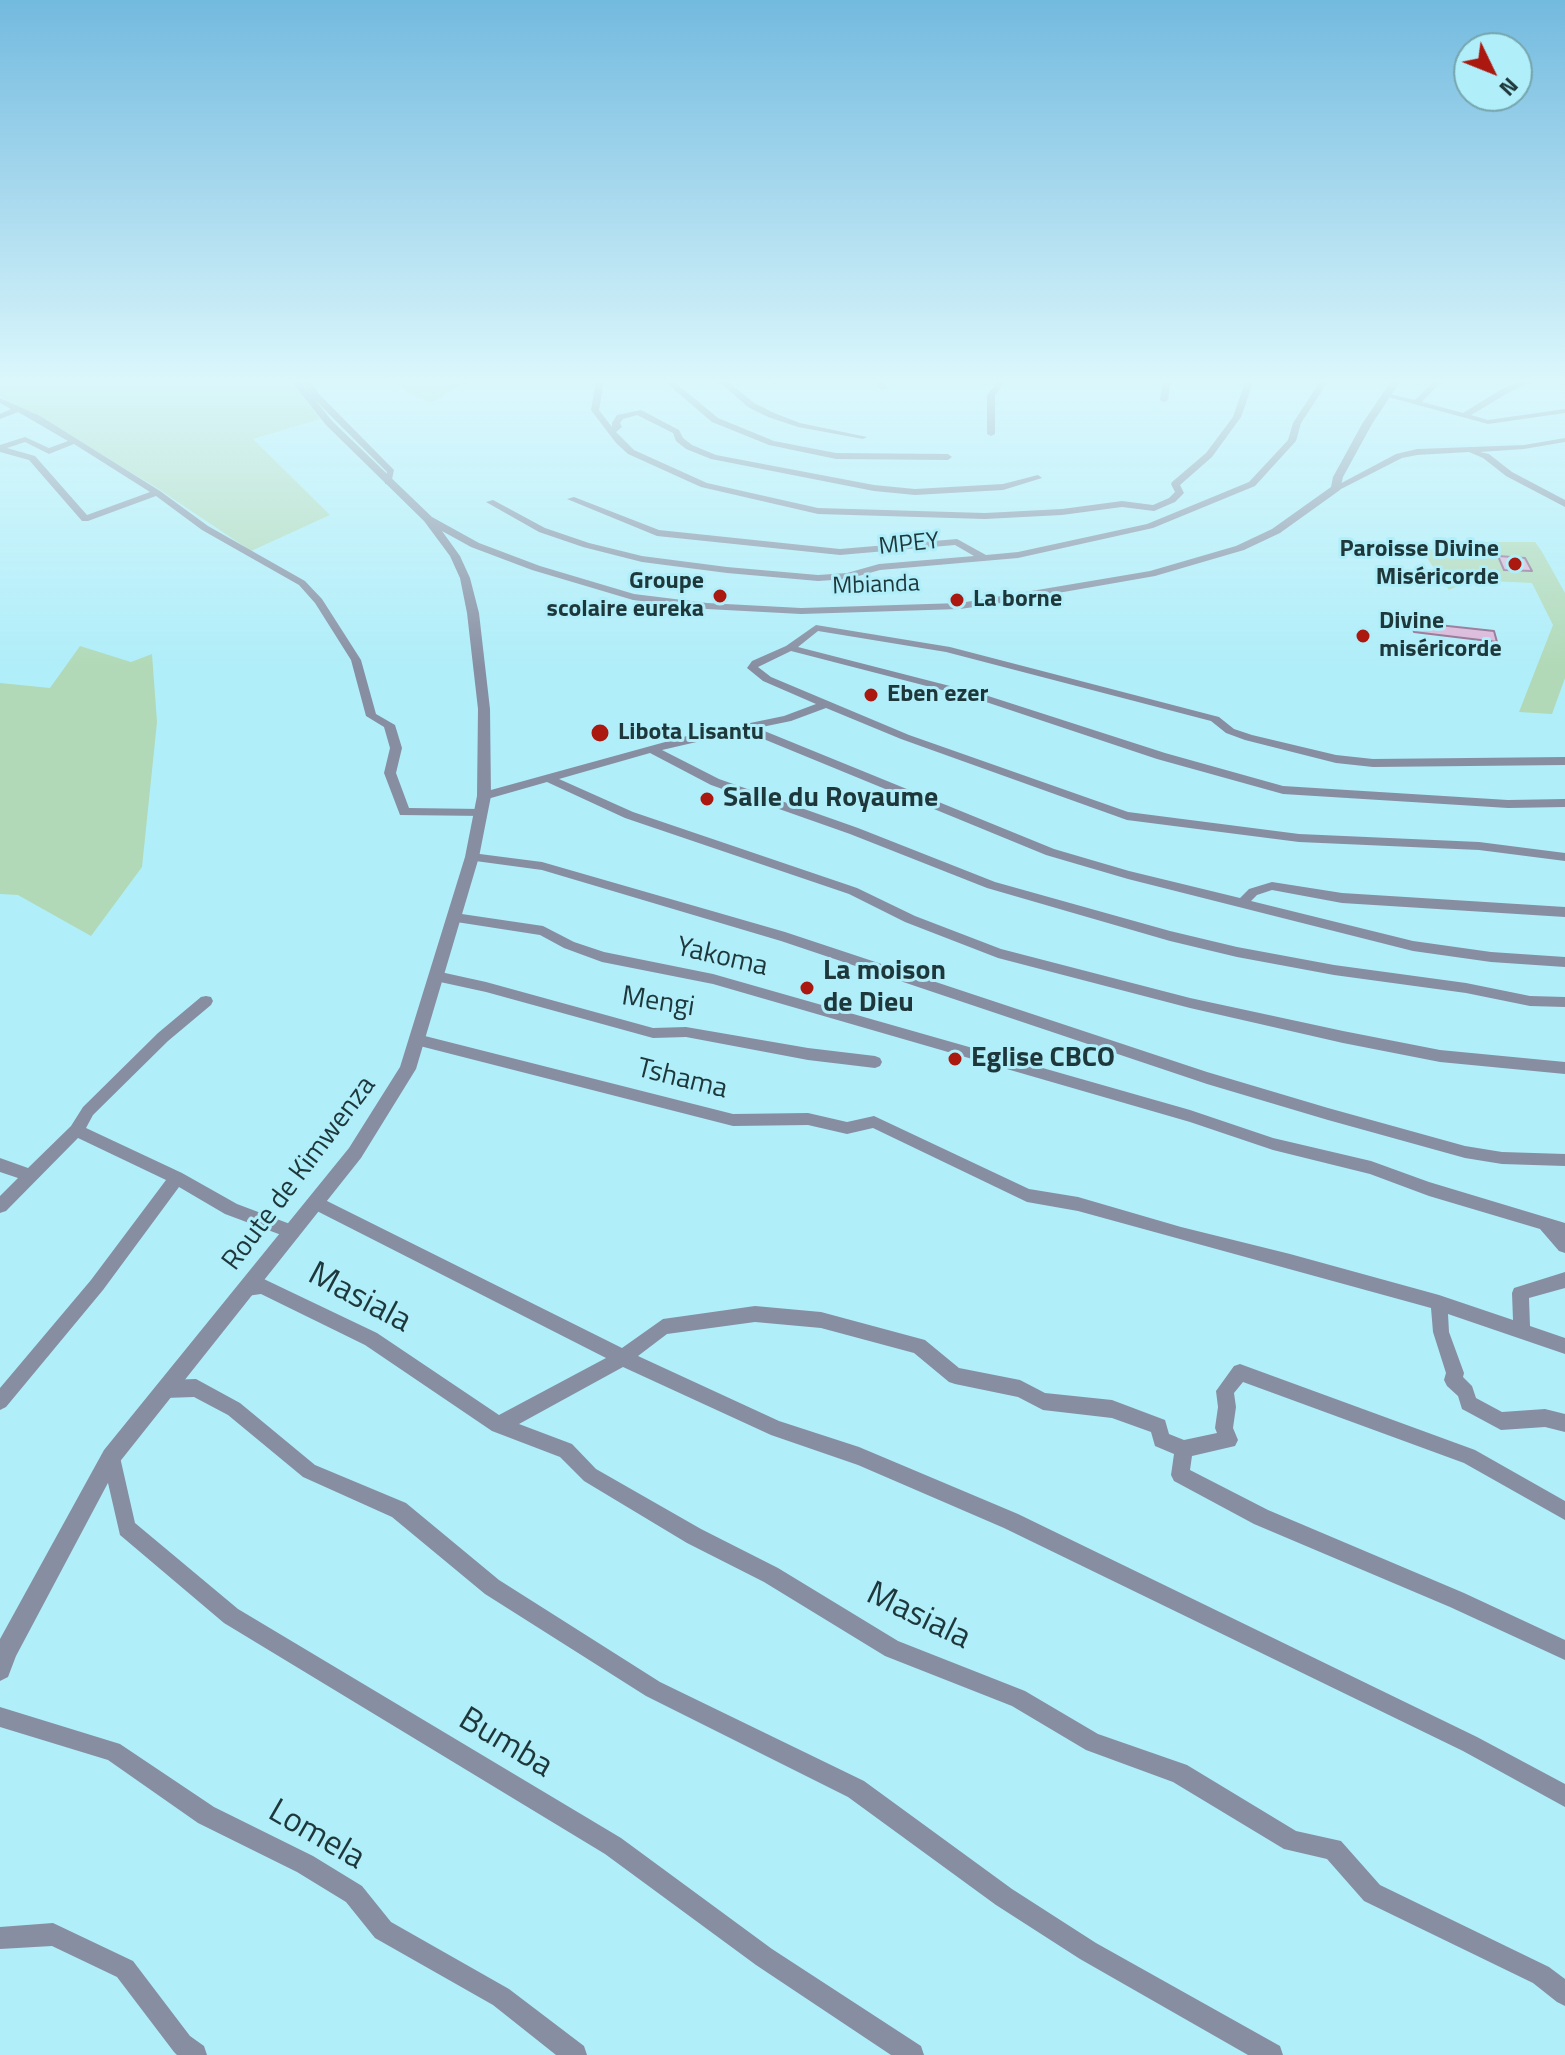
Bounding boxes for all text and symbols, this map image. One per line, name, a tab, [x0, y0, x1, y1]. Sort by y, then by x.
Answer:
north arrow	[1453, 32, 1533, 112]
text: N	[1491, 70, 1527, 104]
street label: MPEY	[877, 528, 941, 562]
place label: Paroisse Divine Miséricorde	[1339, 536, 1499, 592]
marker: Paroisse Divine Miséricorde	[1506, 555, 1524, 573]
place label: Groupe scolaire eureka	[547, 568, 704, 624]
street label: Mbianda	[832, 570, 920, 602]
place label: La borne	[973, 586, 1062, 614]
marker: Groupe scolaire eureka	[711, 587, 729, 605]
marker: La borne	[948, 591, 966, 609]
place label: Divine miséricorde	[1379, 608, 1502, 664]
marker: Divine miséricorde	[1354, 627, 1372, 645]
place label: Eben ezer	[887, 681, 988, 709]
marker: Eben ezer	[862, 686, 880, 704]
place label: Libota Lisantu	[618, 719, 764, 747]
marker: Libota Lisantu	[589, 722, 611, 744]
place label: Salle du Royaume	[723, 782, 938, 816]
marker: Salle du Royaume	[698, 790, 716, 808]
street label: Yakoma	[673, 931, 771, 985]
place label: La moison de Dieu	[823, 955, 946, 1021]
marker: La moison de Dieu	[798, 979, 816, 997]
street label: Mengi	[619, 981, 697, 1025]
place label: Eglise CBCO	[971, 1042, 1115, 1076]
marker: Eglise CBCO	[946, 1050, 964, 1068]
street label: Tshama	[633, 1053, 731, 1107]
street label: Route de Kimwenza	[216, 1070, 384, 1278]
street label: Masiala	[301, 1255, 417, 1343]
street label: Masiala	[859, 1574, 977, 1660]
street label: Bumba	[451, 1700, 559, 1788]
street label: Lomela	[261, 1792, 371, 1880]

